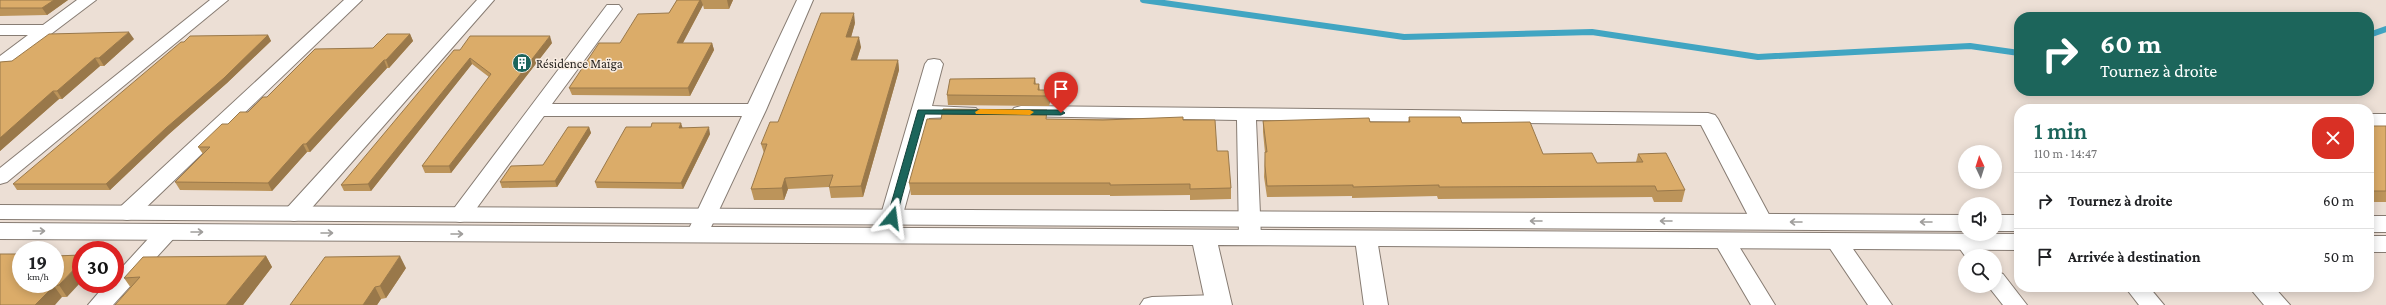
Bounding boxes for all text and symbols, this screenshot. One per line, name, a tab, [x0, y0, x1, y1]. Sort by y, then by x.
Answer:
icon: right	[2034, 28, 2086, 80]
text: 60 m	[2100, 28, 2161, 59]
building icon: Résidence Maïga	[511, 52, 533, 74]
place label: Résidence Maïga	[536, 56, 623, 71]
text: Tournez à droite	[2100, 61, 2217, 81]
pin	[1044, 72, 1078, 113]
icon: arrive	[1050, 78, 1072, 100]
text: 1 min	[2034, 117, 2087, 144]
button: close	[2312, 117, 2354, 159]
north arrow	[1958, 145, 2002, 189]
map controls	[1958, 145, 2002, 293]
text: 110 m · 14:47	[2034, 146, 2097, 161]
icon: right	[2034, 190, 2056, 212]
text: Tournez à droite	[2068, 193, 2172, 209]
text: 60 m	[2323, 193, 2354, 209]
position arrow	[871, 197, 913, 239]
button: sound	[1958, 197, 2002, 241]
one-way arrow	[1530, 217, 1543, 225]
one-way arrow	[1660, 217, 1673, 225]
one-way arrow	[1790, 218, 1803, 226]
one-way arrow	[1920, 218, 1933, 226]
one-way arrow	[32, 227, 45, 235]
one-way arrow	[190, 228, 203, 236]
one-way arrow	[320, 229, 333, 237]
one-way arrow	[450, 230, 463, 238]
speed limit sign: 30	[72, 241, 124, 293]
icon: arrive	[2034, 246, 2056, 268]
button: search	[1958, 249, 2002, 293]
text: Arrivée à destination	[2068, 249, 2201, 265]
text: 50 m	[2324, 249, 2354, 265]
text: 19	[29, 251, 47, 273]
text: km/h	[27, 271, 49, 282]

